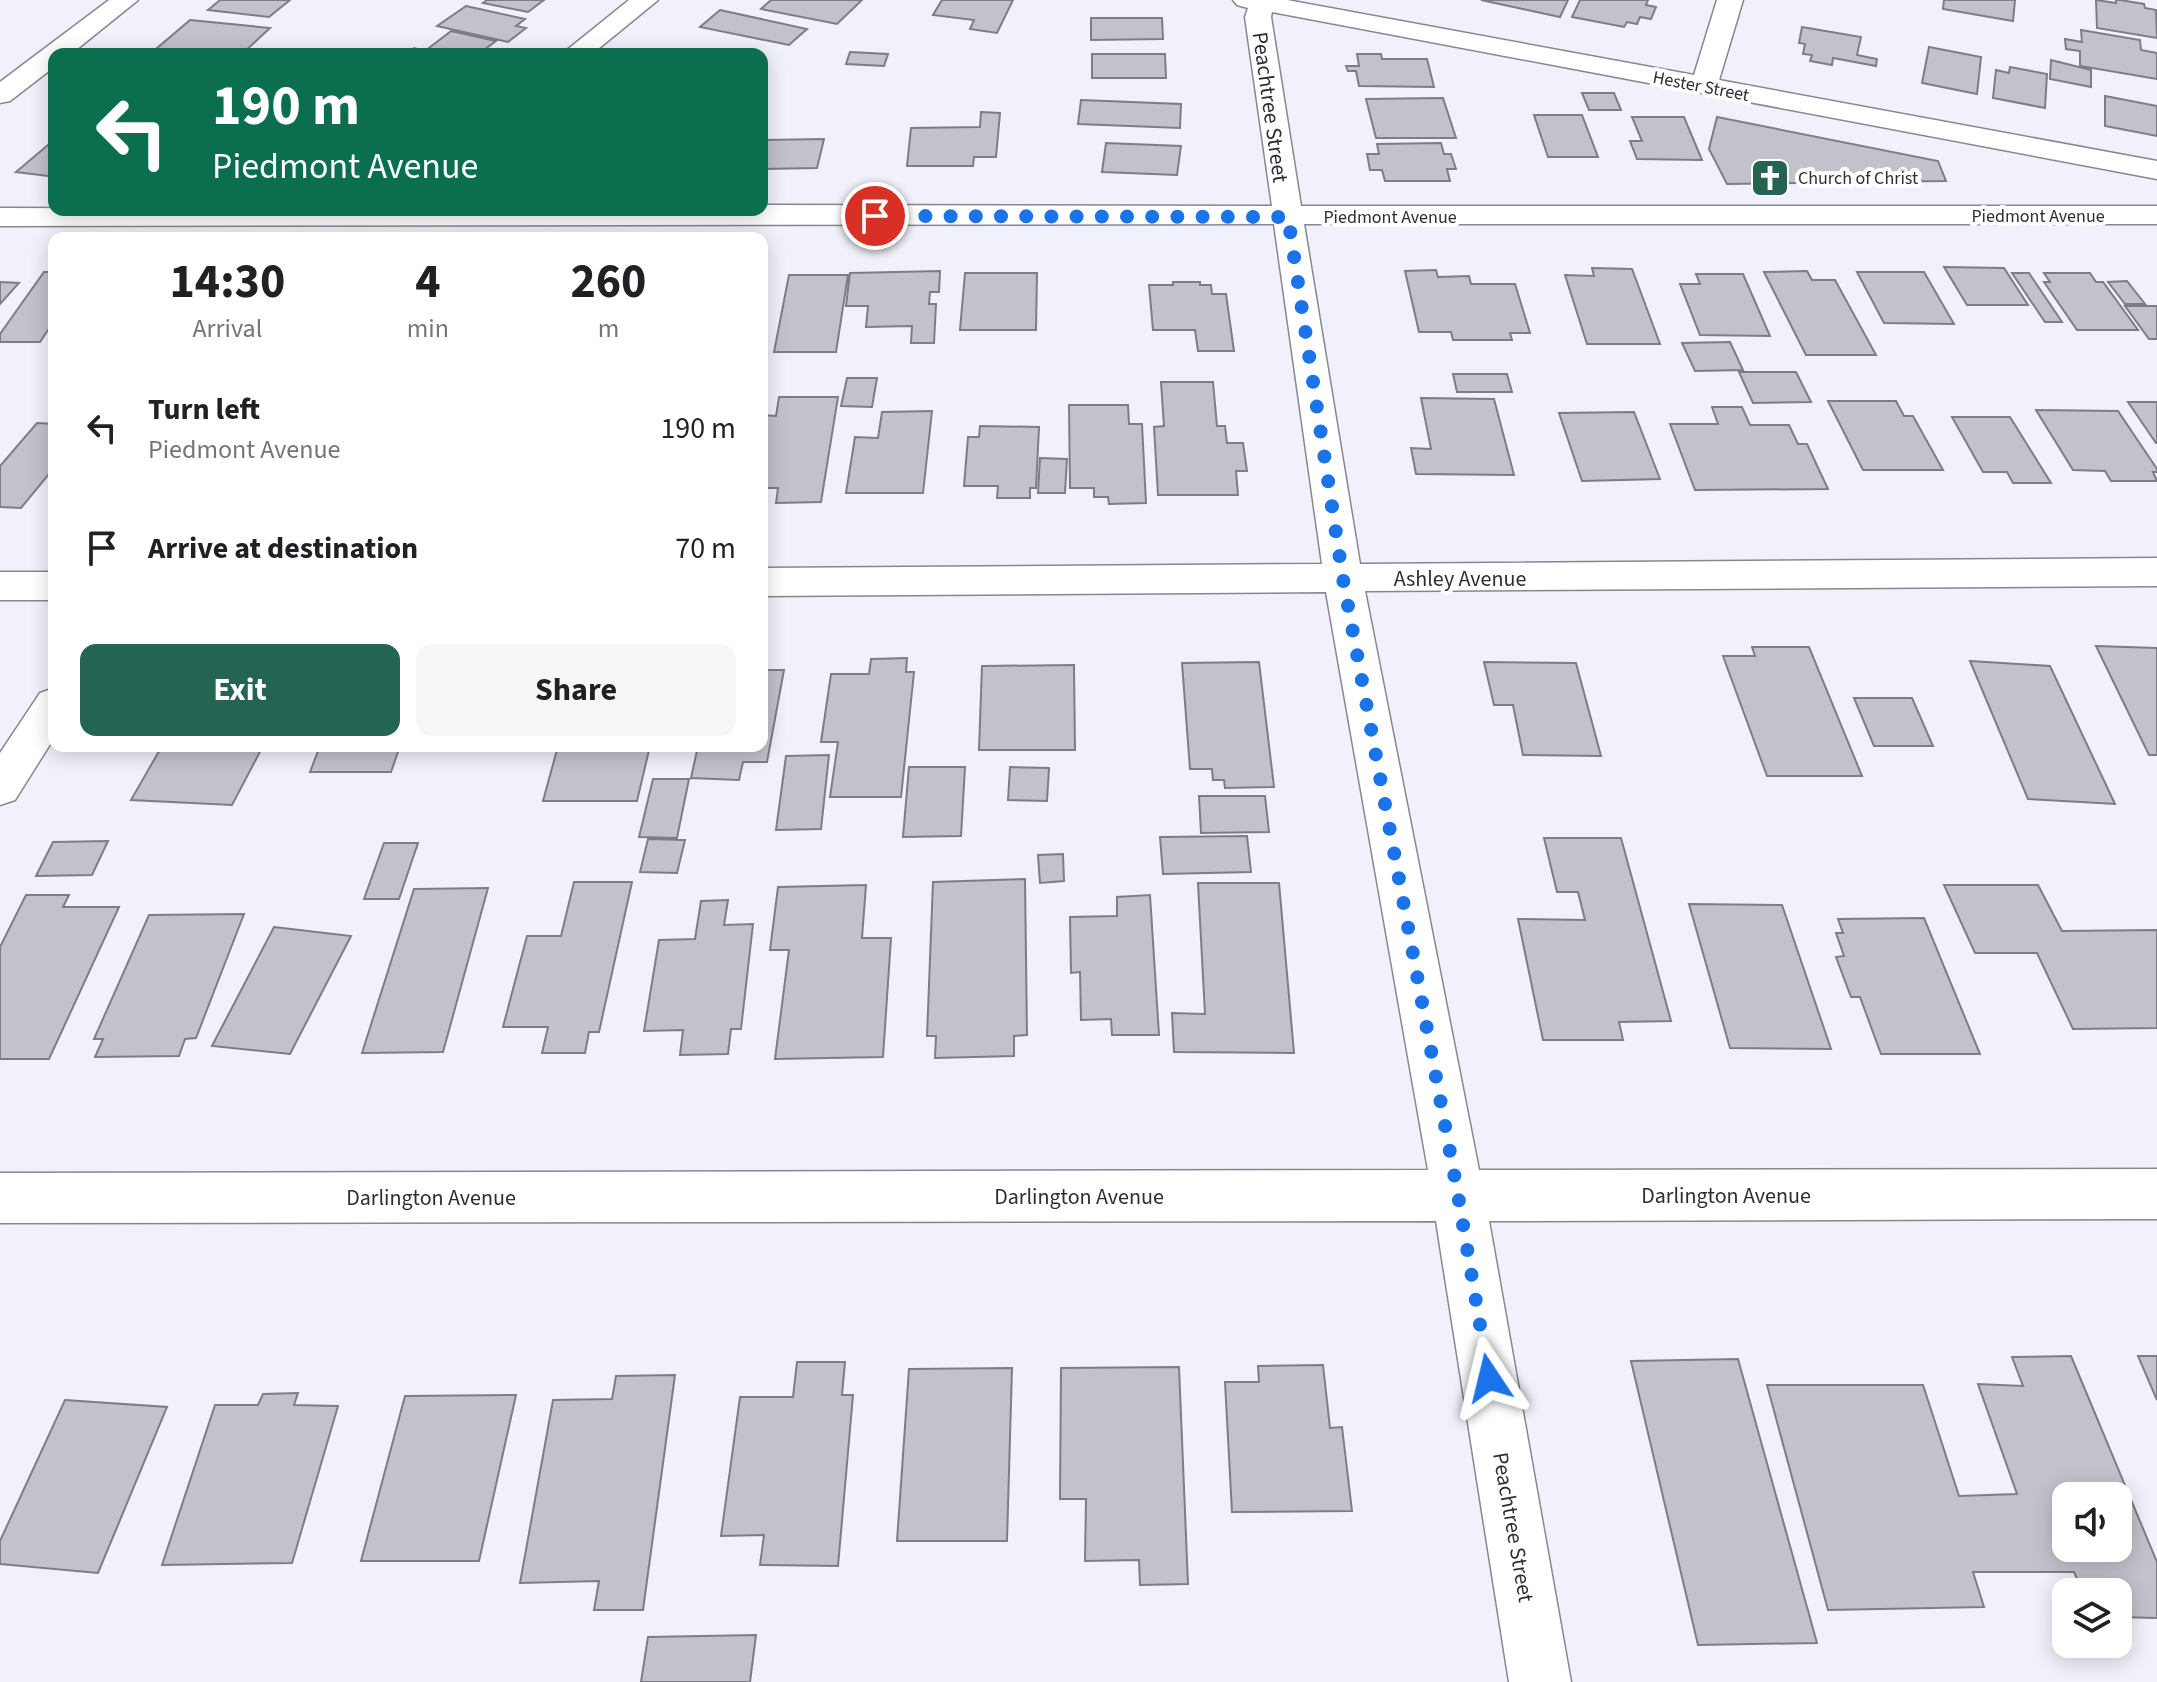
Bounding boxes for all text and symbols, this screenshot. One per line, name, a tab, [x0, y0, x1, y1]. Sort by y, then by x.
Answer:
street label: Peachtree Street	[1244, 30, 1296, 185]
street label: Hester Street	[1651, 65, 1751, 108]
text: 190 m	[212, 67, 360, 146]
icon: left	[80, 80, 184, 184]
text: Piedmont Avenue	[212, 141, 478, 192]
church icon: Church of Christ	[1749, 157, 1791, 199]
place label: Church of Christ	[1798, 166, 1918, 191]
pin	[841, 182, 909, 250]
icon: arrive	[853, 194, 897, 238]
street label: Piedmont Avenue	[1971, 204, 2105, 229]
street label: Piedmont Avenue	[1323, 205, 1457, 230]
text: 14:30	[169, 248, 285, 316]
text: 4	[415, 248, 441, 316]
text: 260	[570, 248, 646, 316]
text: Arrival	[192, 310, 262, 347]
text: min	[407, 310, 449, 347]
text: m	[598, 310, 619, 347]
text: Turn left	[148, 388, 260, 431]
icon: left	[80, 406, 124, 450]
text: 190 m	[660, 407, 736, 450]
text: Piedmont Avenue	[148, 431, 340, 468]
icon: arrive	[80, 526, 124, 570]
text: Arrive at destination	[148, 527, 418, 570]
text: 70 m	[675, 527, 736, 570]
street label: Ashley Avenue	[1394, 563, 1526, 595]
button: Exit	[80, 644, 400, 736]
button: Share	[416, 644, 736, 736]
street label: Darlington Avenue	[1641, 1180, 1811, 1212]
street label: Darlington Avenue	[994, 1181, 1164, 1213]
street label: Darlington Avenue	[346, 1182, 516, 1214]
position arrow	[1447, 1336, 1531, 1420]
street label: Peachtree Street	[1484, 1450, 1542, 1605]
map controls	[2052, 1482, 2132, 1658]
button: sound	[2052, 1482, 2132, 1562]
button: layers	[2052, 1578, 2132, 1658]

